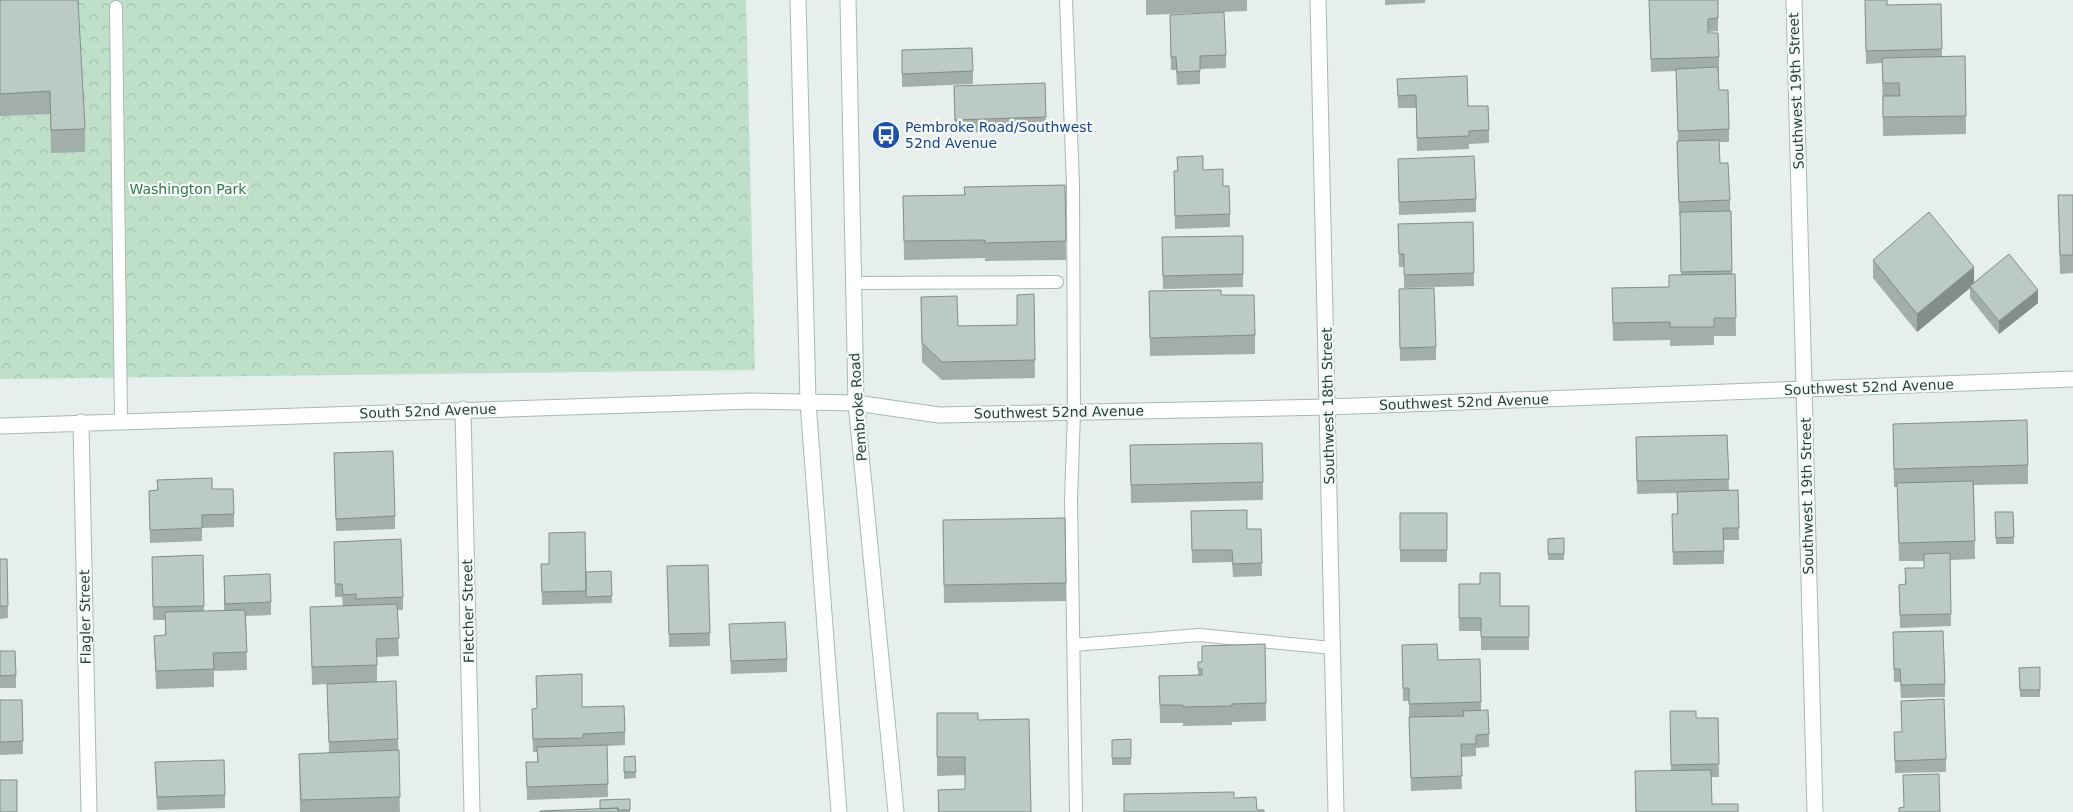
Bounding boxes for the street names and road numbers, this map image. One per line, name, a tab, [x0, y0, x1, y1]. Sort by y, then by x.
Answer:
street label: Southwest 19th Street	[1785, 12, 1807, 170]
street label: Southwest 18th Street	[1319, 327, 1337, 485]
street label: Pembroke Road	[846, 352, 870, 462]
street label: Southwest 52nd Avenue	[1784, 376, 1954, 398]
street label: Southwest 52nd Avenue	[1379, 391, 1549, 413]
street label: South 52nd Avenue	[359, 401, 497, 421]
street label: Southwest 52nd Avenue	[974, 403, 1144, 421]
street label: Southwest 19th Street	[1798, 417, 1816, 575]
street label: Fletcher Street	[459, 558, 477, 663]
street label: Flagler Street	[76, 569, 94, 664]

